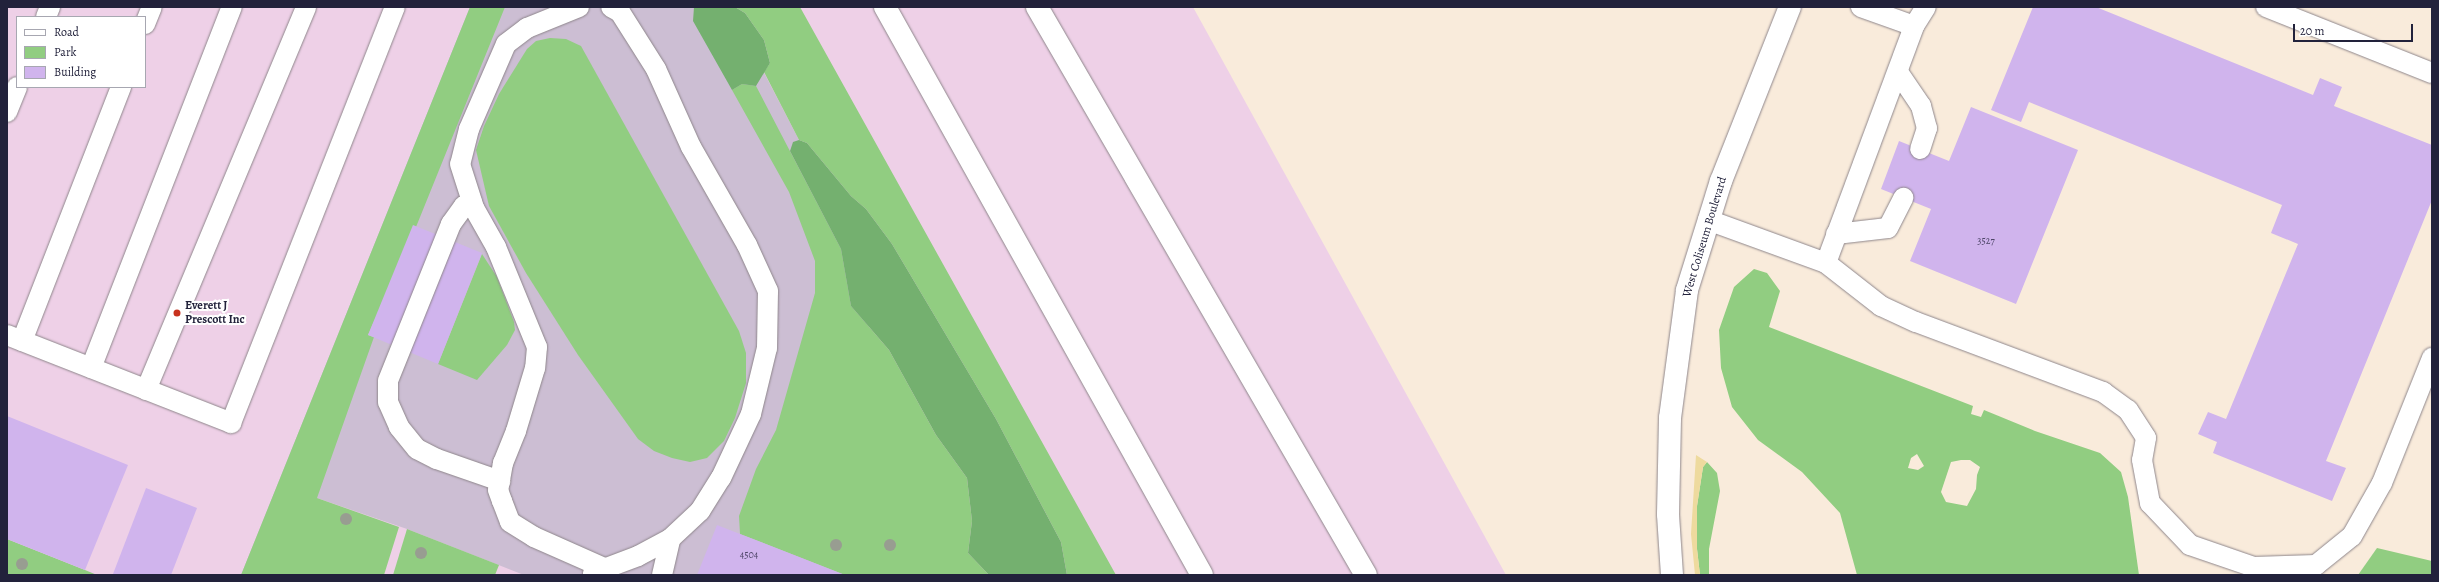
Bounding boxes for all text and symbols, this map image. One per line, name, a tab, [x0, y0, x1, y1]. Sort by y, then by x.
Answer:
legend	[16, 16, 146, 88]
scale bar	[2295, 16, 2415, 42]
text: 20 m	[2300, 23, 2324, 39]
text: Road	[54, 24, 79, 40]
text: Park	[54, 44, 77, 60]
text: Building	[54, 64, 96, 80]
street label: West Coliseum Boulevard	[1680, 175, 1730, 299]
house number: 3527	[1977, 235, 1995, 247]
place label: Everett J Prescott Inc	[185, 299, 245, 327]
marker: Everett J Prescott Inc	[172, 308, 182, 318]
house number: 4504	[740, 549, 758, 561]

